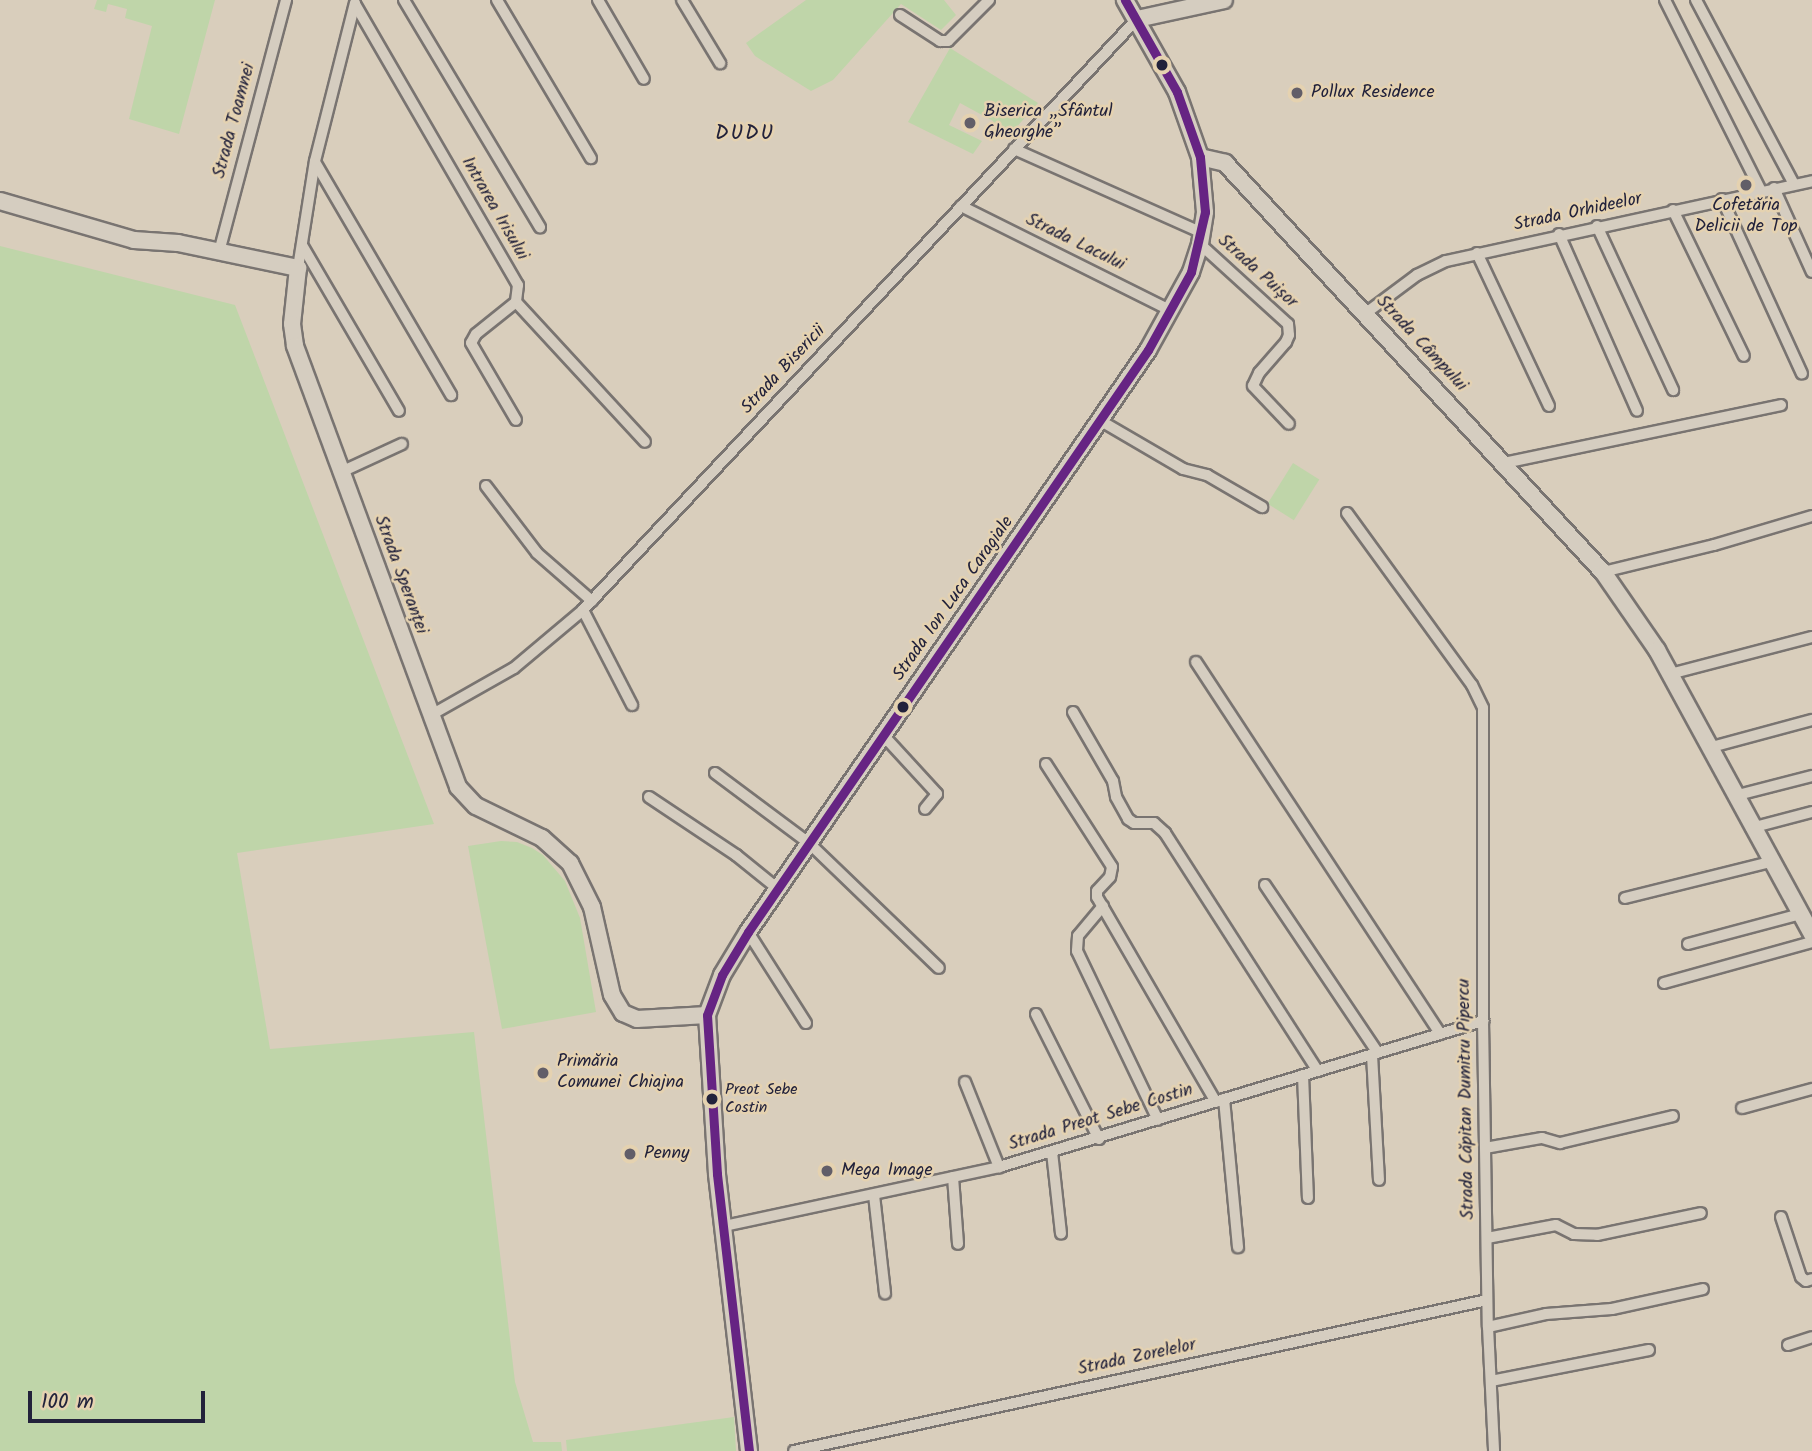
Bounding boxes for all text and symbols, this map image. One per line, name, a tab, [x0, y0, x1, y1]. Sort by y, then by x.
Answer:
unlabelled marker	[1155, 58, 1169, 72]
street label: Strada Toamnei	[209, 61, 261, 181]
place label: Pollux Residence	[1311, 82, 1435, 104]
marker: Pollux Residence	[1289, 85, 1305, 101]
place label: Biserica „Sfântul Gheorghe”	[984, 102, 1113, 144]
marker: Biserica „Sfântul Gheorghe”	[962, 115, 978, 131]
district label: DUDU	[715, 121, 775, 147]
street label: Intrarea Irisului	[456, 153, 532, 265]
marker: Cofetăria Delicii de Top	[1738, 177, 1754, 193]
street label: Strada Orhideelor	[1512, 189, 1644, 237]
place label: Cofetăria Delicii de Top	[1695, 196, 1797, 238]
street label: Strada Lacului	[1022, 210, 1128, 276]
street label: Strada Puișor	[1213, 230, 1301, 314]
street label: Strada Câmpului	[1371, 291, 1471, 397]
street label: Strada Bisericii	[737, 321, 831, 419]
street label: Strada Speranței	[369, 513, 431, 637]
street label: Strada Ion Luca Caragiale	[889, 513, 1019, 685]
unlabelled marker	[896, 700, 910, 714]
street label: Strada Căpitan Dumitru Pipercu	[1454, 978, 1480, 1220]
place label: Primăria Comunei Chiajna	[557, 1052, 684, 1094]
marker: Primăria Comunei Chiajna	[535, 1065, 551, 1081]
place label: Preot Sebe Costin	[725, 1080, 797, 1118]
street label: Strada Preot Sebe Costin	[1006, 1080, 1196, 1156]
marker: Preot Sebe Costin	[705, 1092, 719, 1106]
place label: Penny	[644, 1143, 690, 1165]
marker: Penny	[622, 1146, 638, 1162]
place label: Mega Image	[841, 1160, 933, 1182]
marker: Mega Image	[819, 1163, 835, 1179]
street label: Strada Zorelelor	[1076, 1335, 1198, 1381]
scale bar	[32, 1378, 208, 1422]
text: 100 m	[41, 1386, 94, 1419]

